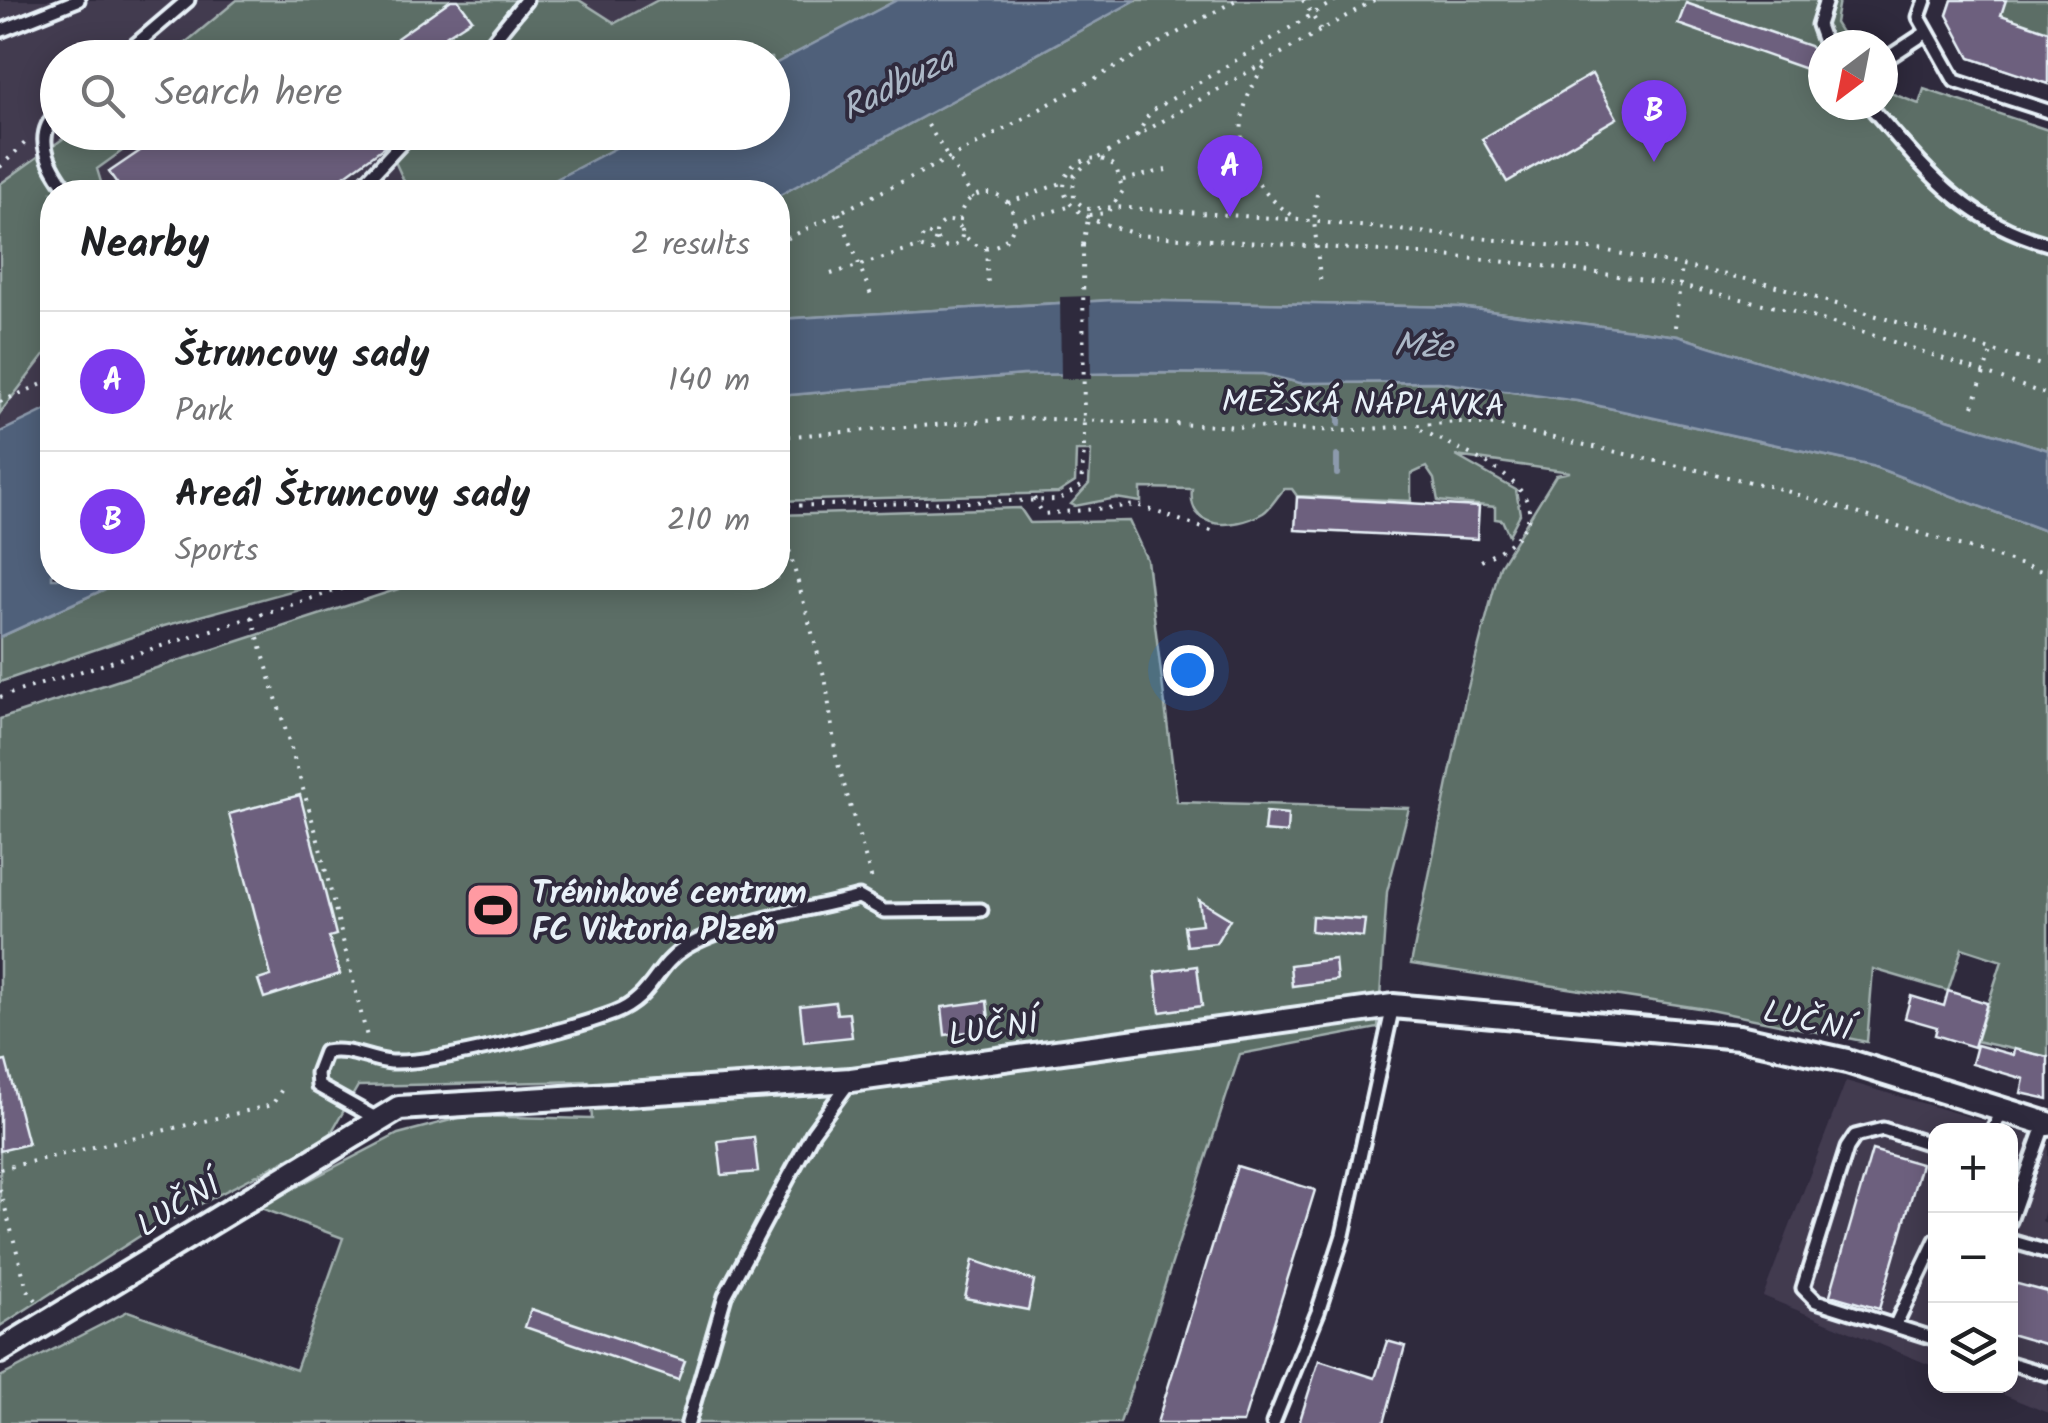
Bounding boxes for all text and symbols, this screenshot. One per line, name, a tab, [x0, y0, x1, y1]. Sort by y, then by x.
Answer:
north arrow	[1808, 30, 1898, 120]
water label: Radbuza	[832, 32, 967, 138]
search box	[40, 40, 790, 150]
text: Search here	[155, 65, 342, 125]
icon: search	[75, 68, 130, 123]
pin: B	[1622, 80, 1686, 162]
pin: A	[1198, 134, 1262, 217]
text: Nearby	[80, 212, 209, 279]
text: 2 results	[631, 220, 750, 271]
water label: Mže	[1393, 319, 1456, 377]
text: Štruncovy sady	[175, 326, 430, 386]
text: A	[102, 356, 123, 407]
text: 140 m	[668, 356, 750, 407]
street label: MEŽSKÁ NÁPLAVKA	[1221, 378, 1505, 433]
text: Park	[175, 386, 233, 437]
text: Areál Štruncovy sady	[175, 466, 530, 526]
text: B	[103, 496, 122, 547]
text: 210 m	[667, 496, 750, 547]
text: Sports	[175, 526, 258, 577]
your location	[1163, 645, 1214, 696]
place label: Tréninkové centrum FC Viktoria Plzeň	[532, 869, 807, 957]
sports icon: Tréninkové centrum FC Viktoria Plzeň	[463, 880, 523, 940]
street label: LUČNÍ	[1758, 987, 1862, 1059]
street label: LUČNÍ	[945, 998, 1047, 1062]
map controls	[1928, 1123, 2018, 1393]
button: +	[1928, 1123, 2018, 1213]
street label: LUČNÍ	[127, 1159, 235, 1252]
button: −	[1928, 1213, 2018, 1303]
button: layers	[1928, 1303, 2018, 1393]

